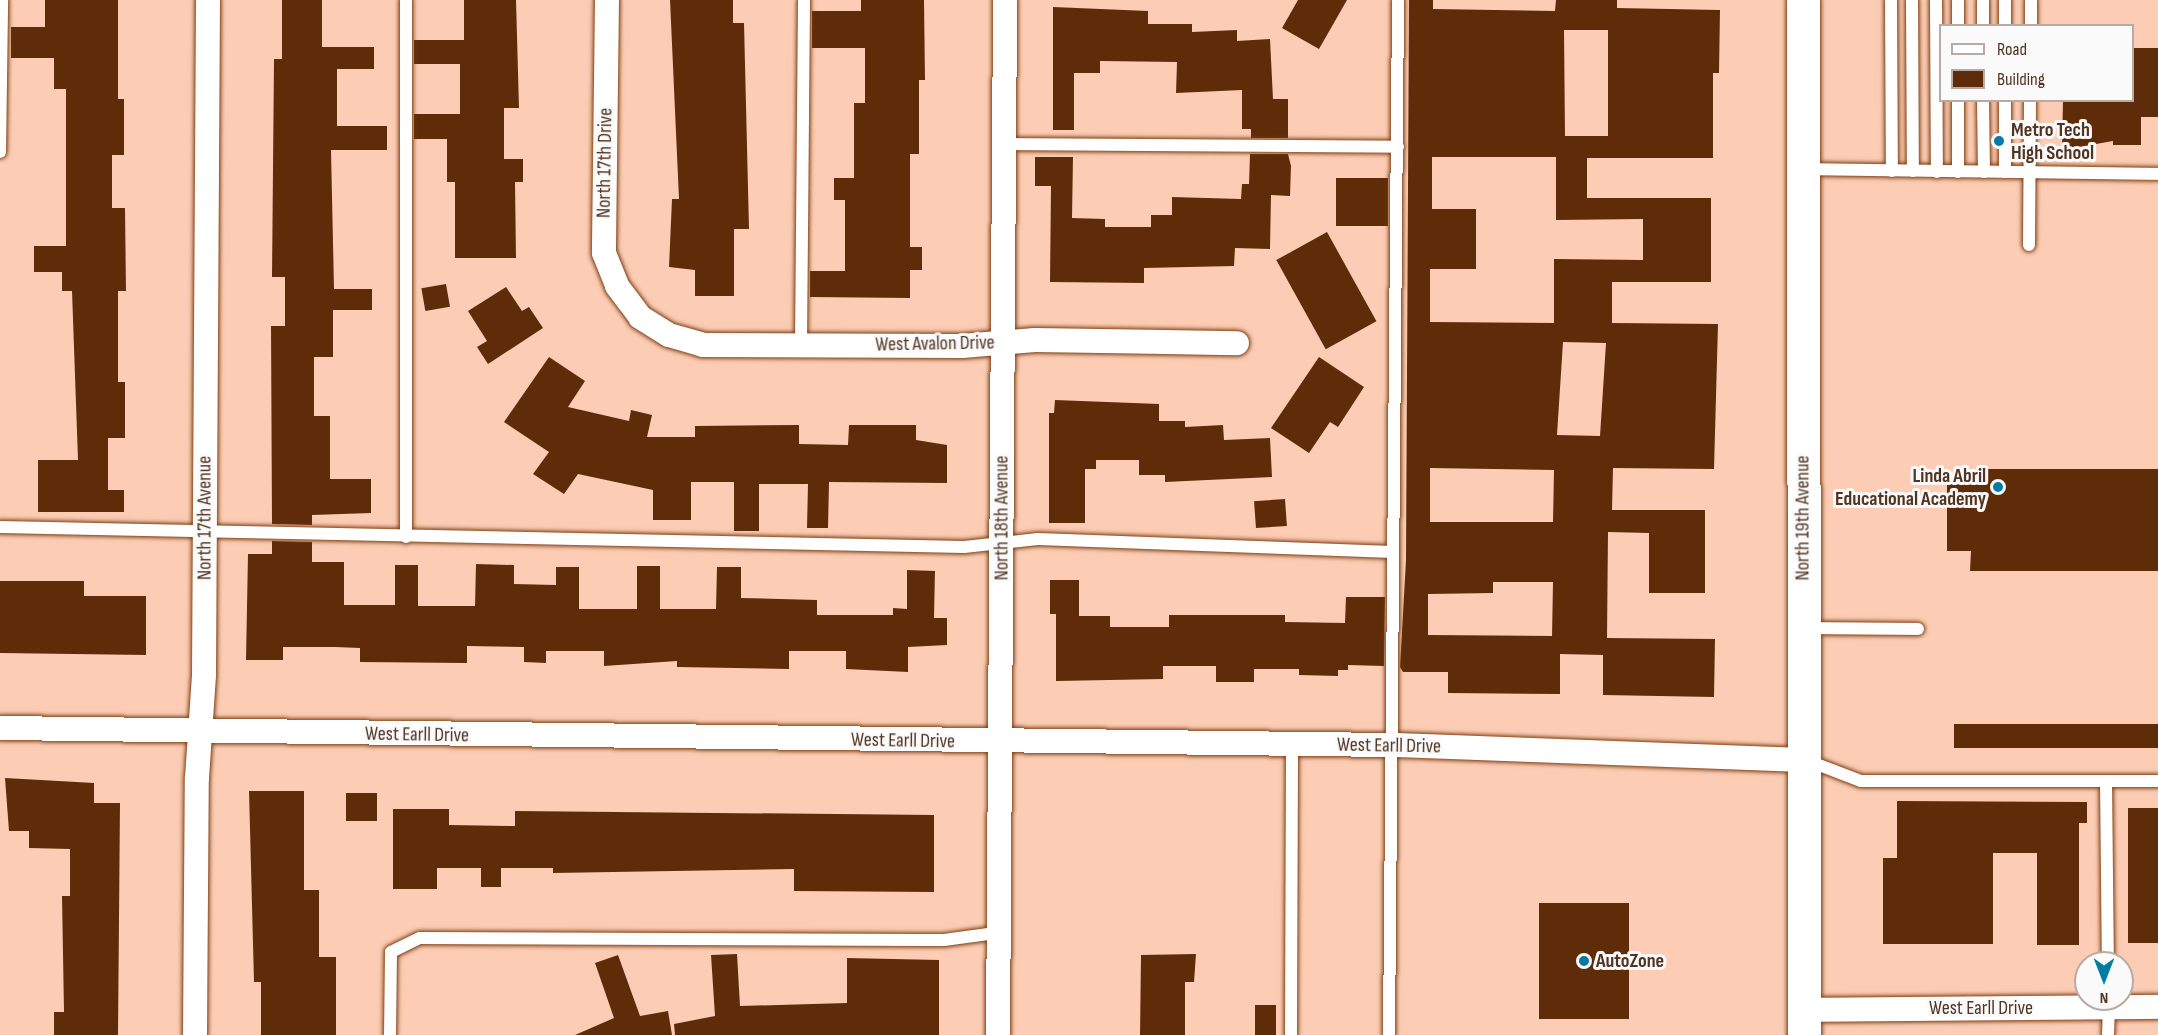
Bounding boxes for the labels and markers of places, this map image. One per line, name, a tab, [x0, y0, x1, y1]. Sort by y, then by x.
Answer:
place label: Metro Tech High School	[2011, 118, 2094, 165]
marker: Metro Tech High School	[1992, 134, 2006, 148]
place label: Linda Abril Educational Academy	[1835, 464, 1986, 511]
marker: Linda Abril Educational Academy	[1991, 480, 2005, 494]
place label: AutoZone	[1596, 949, 1664, 973]
marker: AutoZone	[1577, 954, 1591, 968]

